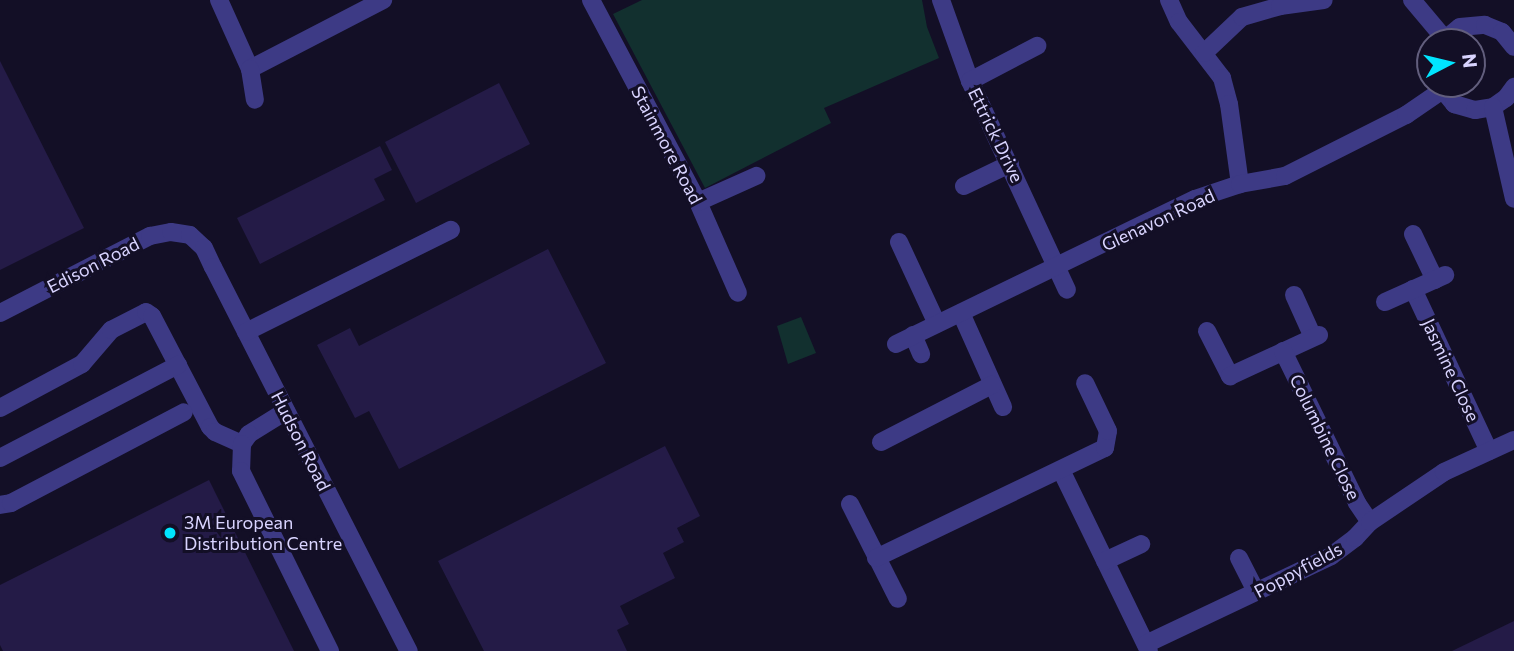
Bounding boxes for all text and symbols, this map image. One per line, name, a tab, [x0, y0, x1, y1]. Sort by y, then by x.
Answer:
north arrow	[1416, 28, 1486, 98]
text: N	[1458, 52, 1483, 69]
street label: Stainmore Road	[627, 82, 707, 208]
street label: Ettrick Drive	[964, 84, 1028, 186]
street label: Glenavon Road	[1098, 184, 1218, 256]
street label: Edison Road	[43, 233, 143, 297]
street label: Jasmine Close	[1418, 315, 1484, 425]
street label: Columbine Close	[1285, 371, 1365, 503]
street label: Hudson Road	[267, 388, 335, 494]
place label: 3M European Distribution Centre	[184, 512, 342, 554]
marker: 3M European Distribution Centre	[162, 525, 178, 541]
street label: Poppyfields	[1250, 538, 1346, 602]

